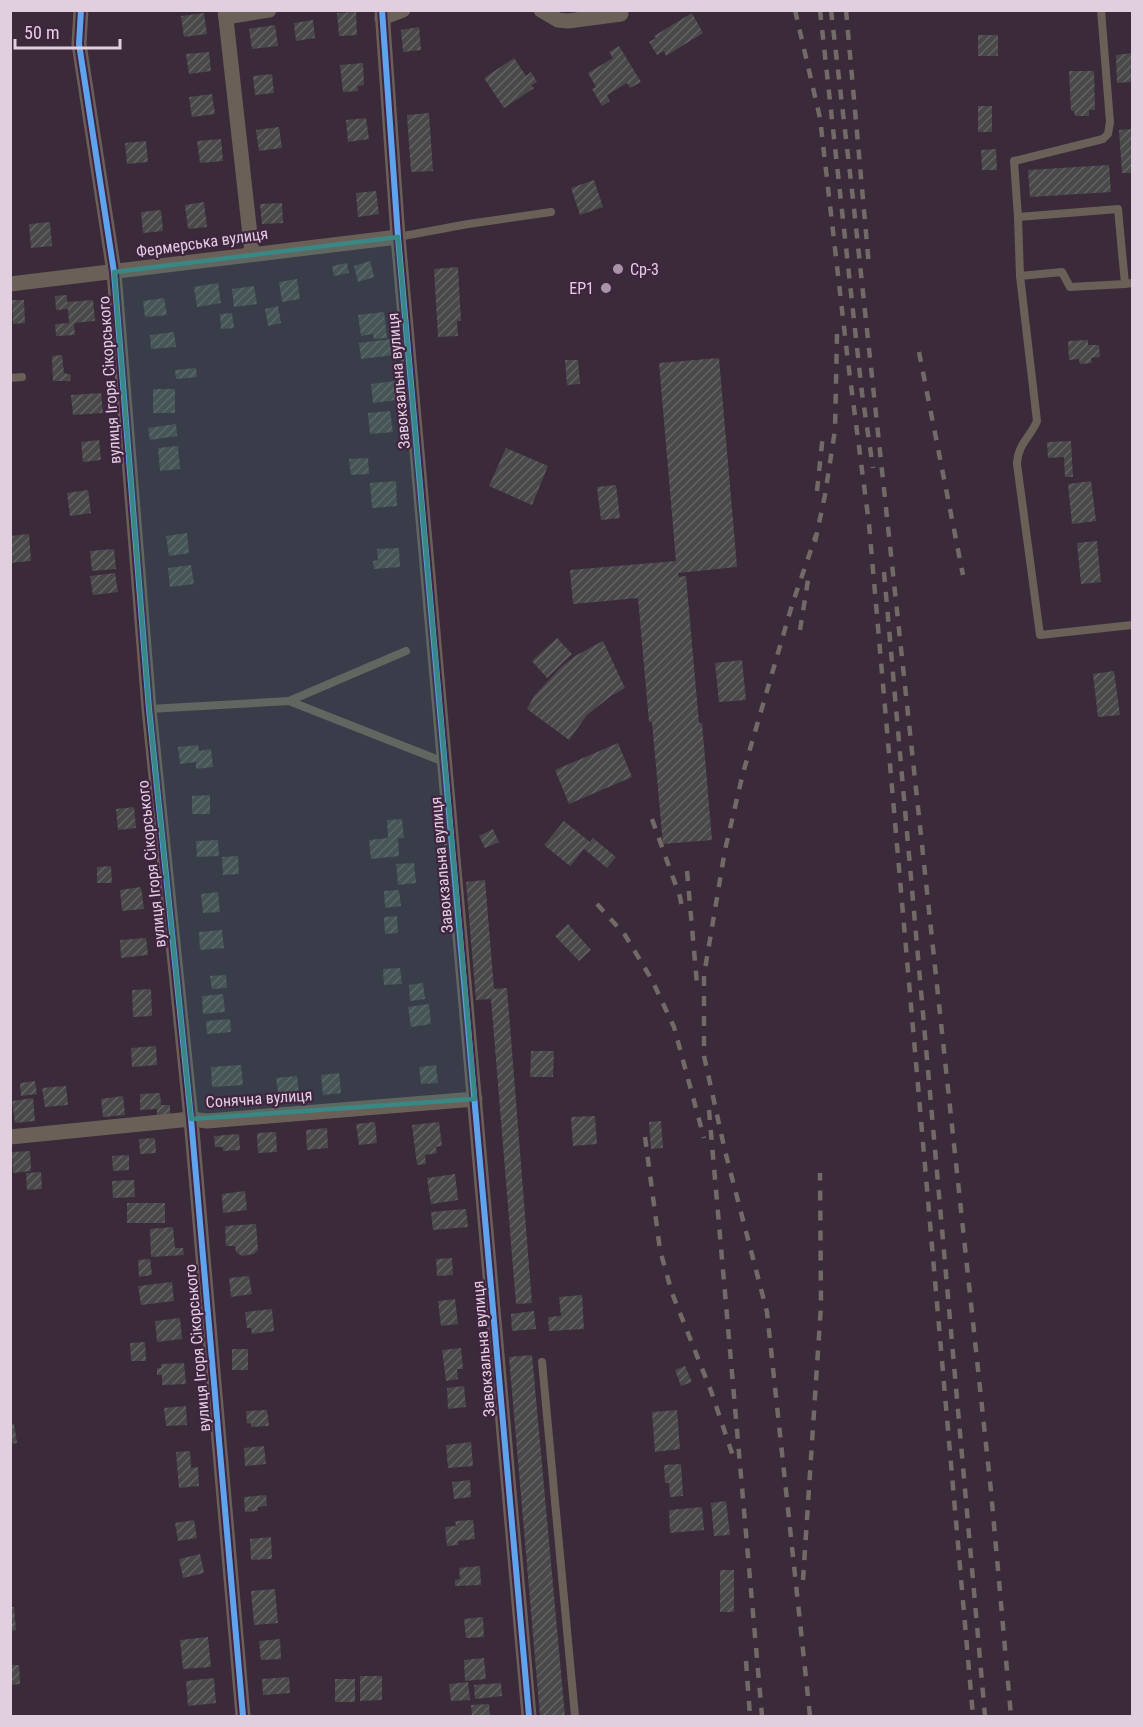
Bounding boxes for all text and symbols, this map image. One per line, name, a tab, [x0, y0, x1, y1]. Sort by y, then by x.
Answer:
scale bar	[15, 12, 120, 50]
text: 50 m	[24, 22, 59, 43]
street label: Фермерська вулиця	[135, 224, 269, 261]
place label: Ср-3	[630, 260, 659, 279]
marker: Ср-3	[611, 262, 625, 276]
place label: ЕР1	[569, 279, 594, 298]
marker: ЕР1	[599, 281, 613, 295]
street label: вулиця Ігоря Сікорського	[94, 295, 125, 465]
street label: Завокзальна вулиця	[383, 312, 414, 450]
street label: вулиця Ігоря Сікорського	[133, 779, 170, 949]
street label: Завокзальна вулиця	[426, 796, 457, 934]
street label: Сонячна вулиця	[205, 1085, 313, 1112]
street label: вулиця Ігоря Сікорського	[181, 1263, 214, 1433]
street label: Завокзальна вулиця	[468, 1280, 499, 1418]

